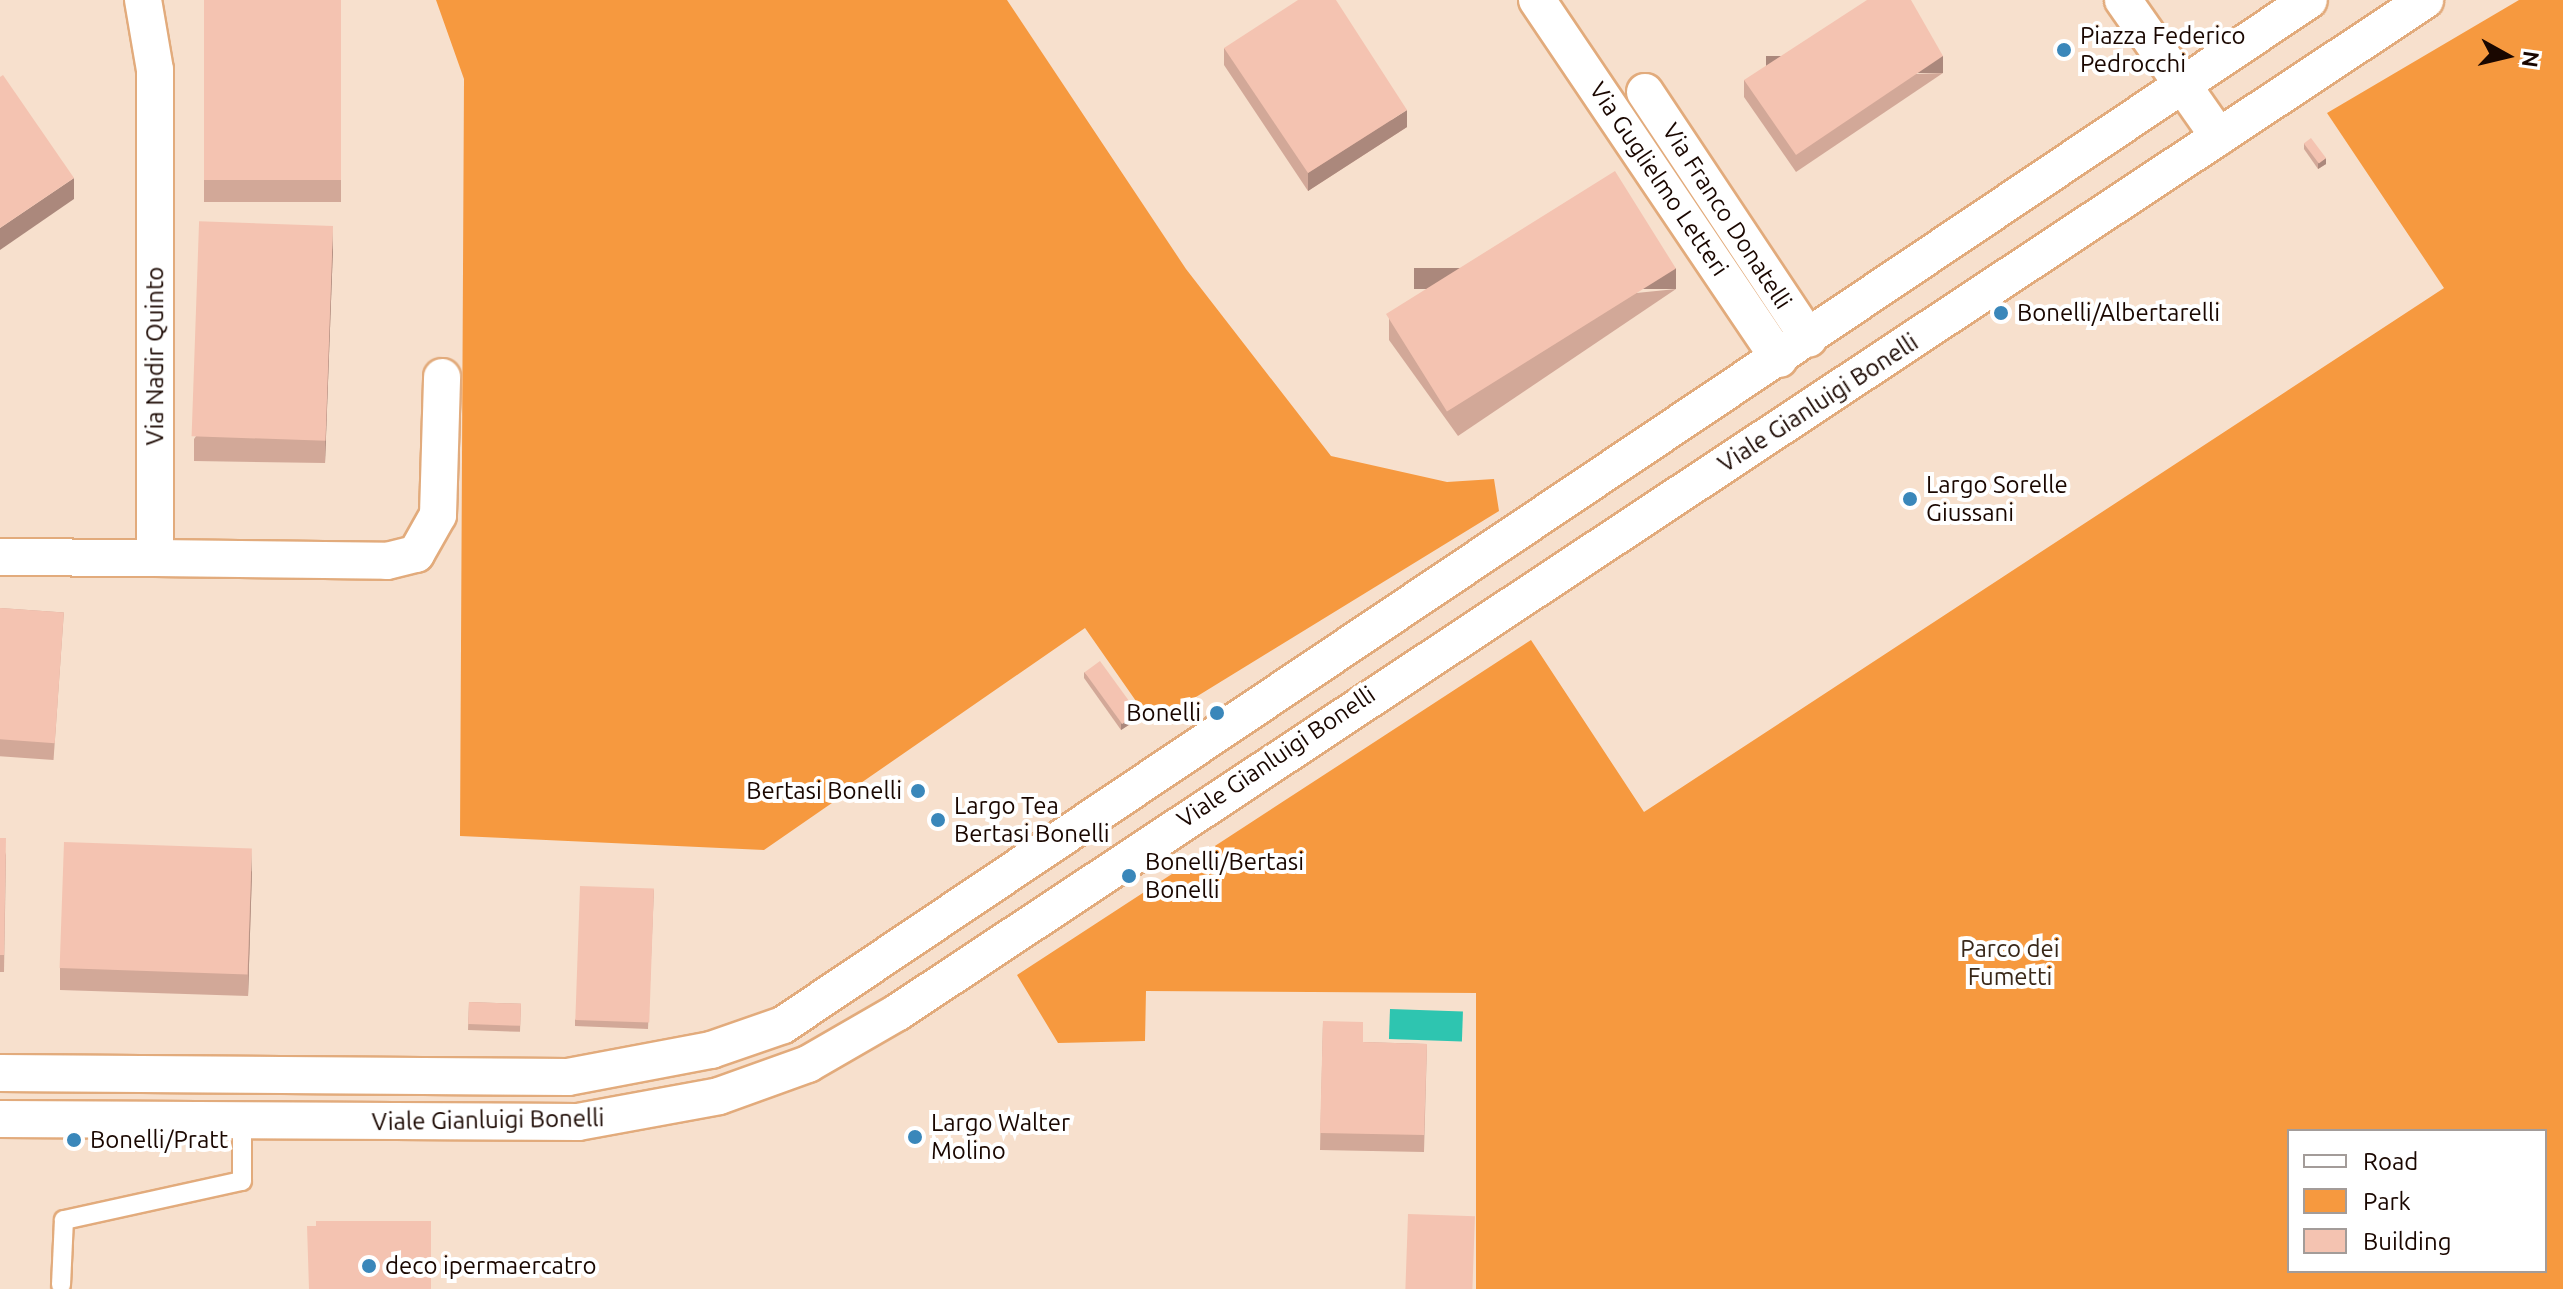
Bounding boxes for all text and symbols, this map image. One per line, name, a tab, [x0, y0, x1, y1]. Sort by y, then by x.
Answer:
north arrow	[2467, 16, 2547, 96]
place label: Piazza Federico Pedrocchi	[2080, 22, 2246, 78]
marker: Piazza Federico Pedrocchi	[2055, 41, 2073, 59]
text: N	[2518, 50, 2545, 69]
street label: Via Guglielmo Letteri	[1583, 77, 1735, 281]
street label: Via Franco Donatelli	[1656, 118, 1798, 314]
street label: Via Nadir Quinto	[141, 267, 169, 445]
place label: Bonelli/Albertarelli	[2017, 299, 2220, 327]
marker: Bonelli/Albertarelli	[1992, 304, 2010, 322]
street label: Viale Gianluigi Bonelli	[1713, 328, 1923, 478]
place label: Largo Sorelle Giussani	[1926, 471, 2068, 527]
marker: Largo Sorelle Giussani	[1901, 490, 1919, 508]
street label: Viale Gianluigi Bonelli	[1172, 680, 1380, 834]
place label: Bonelli	[1126, 699, 1201, 727]
marker: Bonelli	[1208, 704, 1226, 722]
place label: Bertasi Bonelli	[746, 777, 902, 805]
marker: Bertasi Bonelli	[909, 782, 927, 800]
place label: Largo Tea Bertasi Bonelli	[954, 792, 1110, 848]
marker: Largo Tea Bertasi Bonelli	[929, 811, 947, 829]
place label: Bonelli/Bertasi Bonelli	[1145, 848, 1304, 904]
marker: Bonelli/Bertasi Bonelli	[1120, 867, 1138, 885]
park label: Parco dei Fumetti	[1960, 935, 2060, 991]
street label: Viale Gianluigi Bonelli	[371, 1104, 605, 1136]
place label: Largo Walter Molino	[931, 1109, 1070, 1165]
place label: Bonelli/Pratt	[90, 1126, 228, 1154]
marker: Largo Walter Molino	[906, 1128, 924, 1146]
legend	[2287, 1129, 2547, 1273]
marker: Bonelli/Pratt	[65, 1131, 83, 1149]
text: Road	[2363, 1148, 2418, 1175]
text: Park	[2363, 1188, 2411, 1215]
text: Building	[2363, 1228, 2451, 1255]
place label: deco ipermaercatro	[385, 1252, 596, 1280]
marker: deco ipermaercatro	[360, 1257, 378, 1275]

